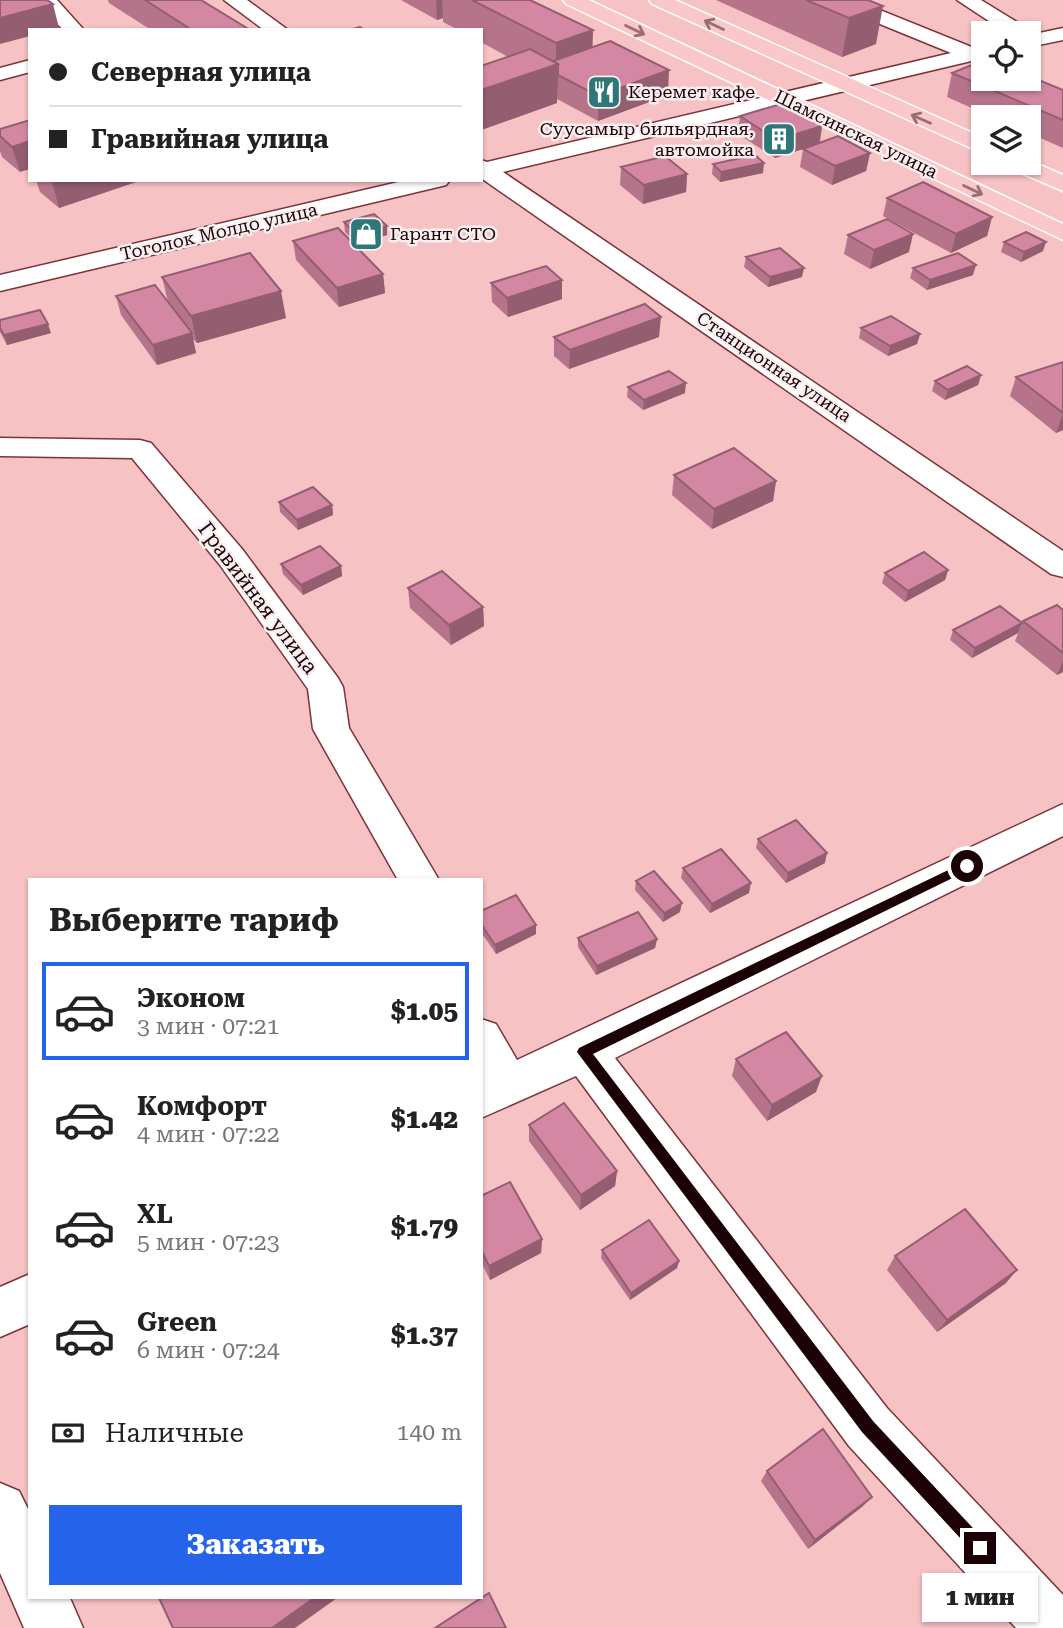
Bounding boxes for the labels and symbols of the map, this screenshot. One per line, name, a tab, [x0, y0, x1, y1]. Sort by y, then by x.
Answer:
one-way arrow	[704, 18, 725, 32]
one-way arrow	[624, 23, 645, 37]
restaurant icon: Керемет кафе	[585, 73, 623, 111]
place label: Керемет кафе	[628, 81, 755, 102]
street label: Шамсинская улица	[771, 85, 941, 182]
one-way arrow	[911, 112, 933, 125]
place label: Суусамыр бильярдная, автомойка	[540, 118, 754, 160]
building icon: Суусамыр бильярдная, автомойка	[760, 120, 798, 158]
one-way arrow	[962, 184, 983, 197]
street label: Тоголок Молдо улица	[118, 199, 320, 264]
shop icon: Гарант СТО	[347, 215, 385, 253]
place label: Гарант СТО	[390, 223, 496, 244]
street label: Станционная улица	[693, 307, 856, 426]
street label: Гравийная улица	[193, 517, 323, 679]
route start	[951, 850, 983, 882]
route end	[964, 1532, 996, 1564]
callout: 1 мин	[922, 1572, 1038, 1622]

